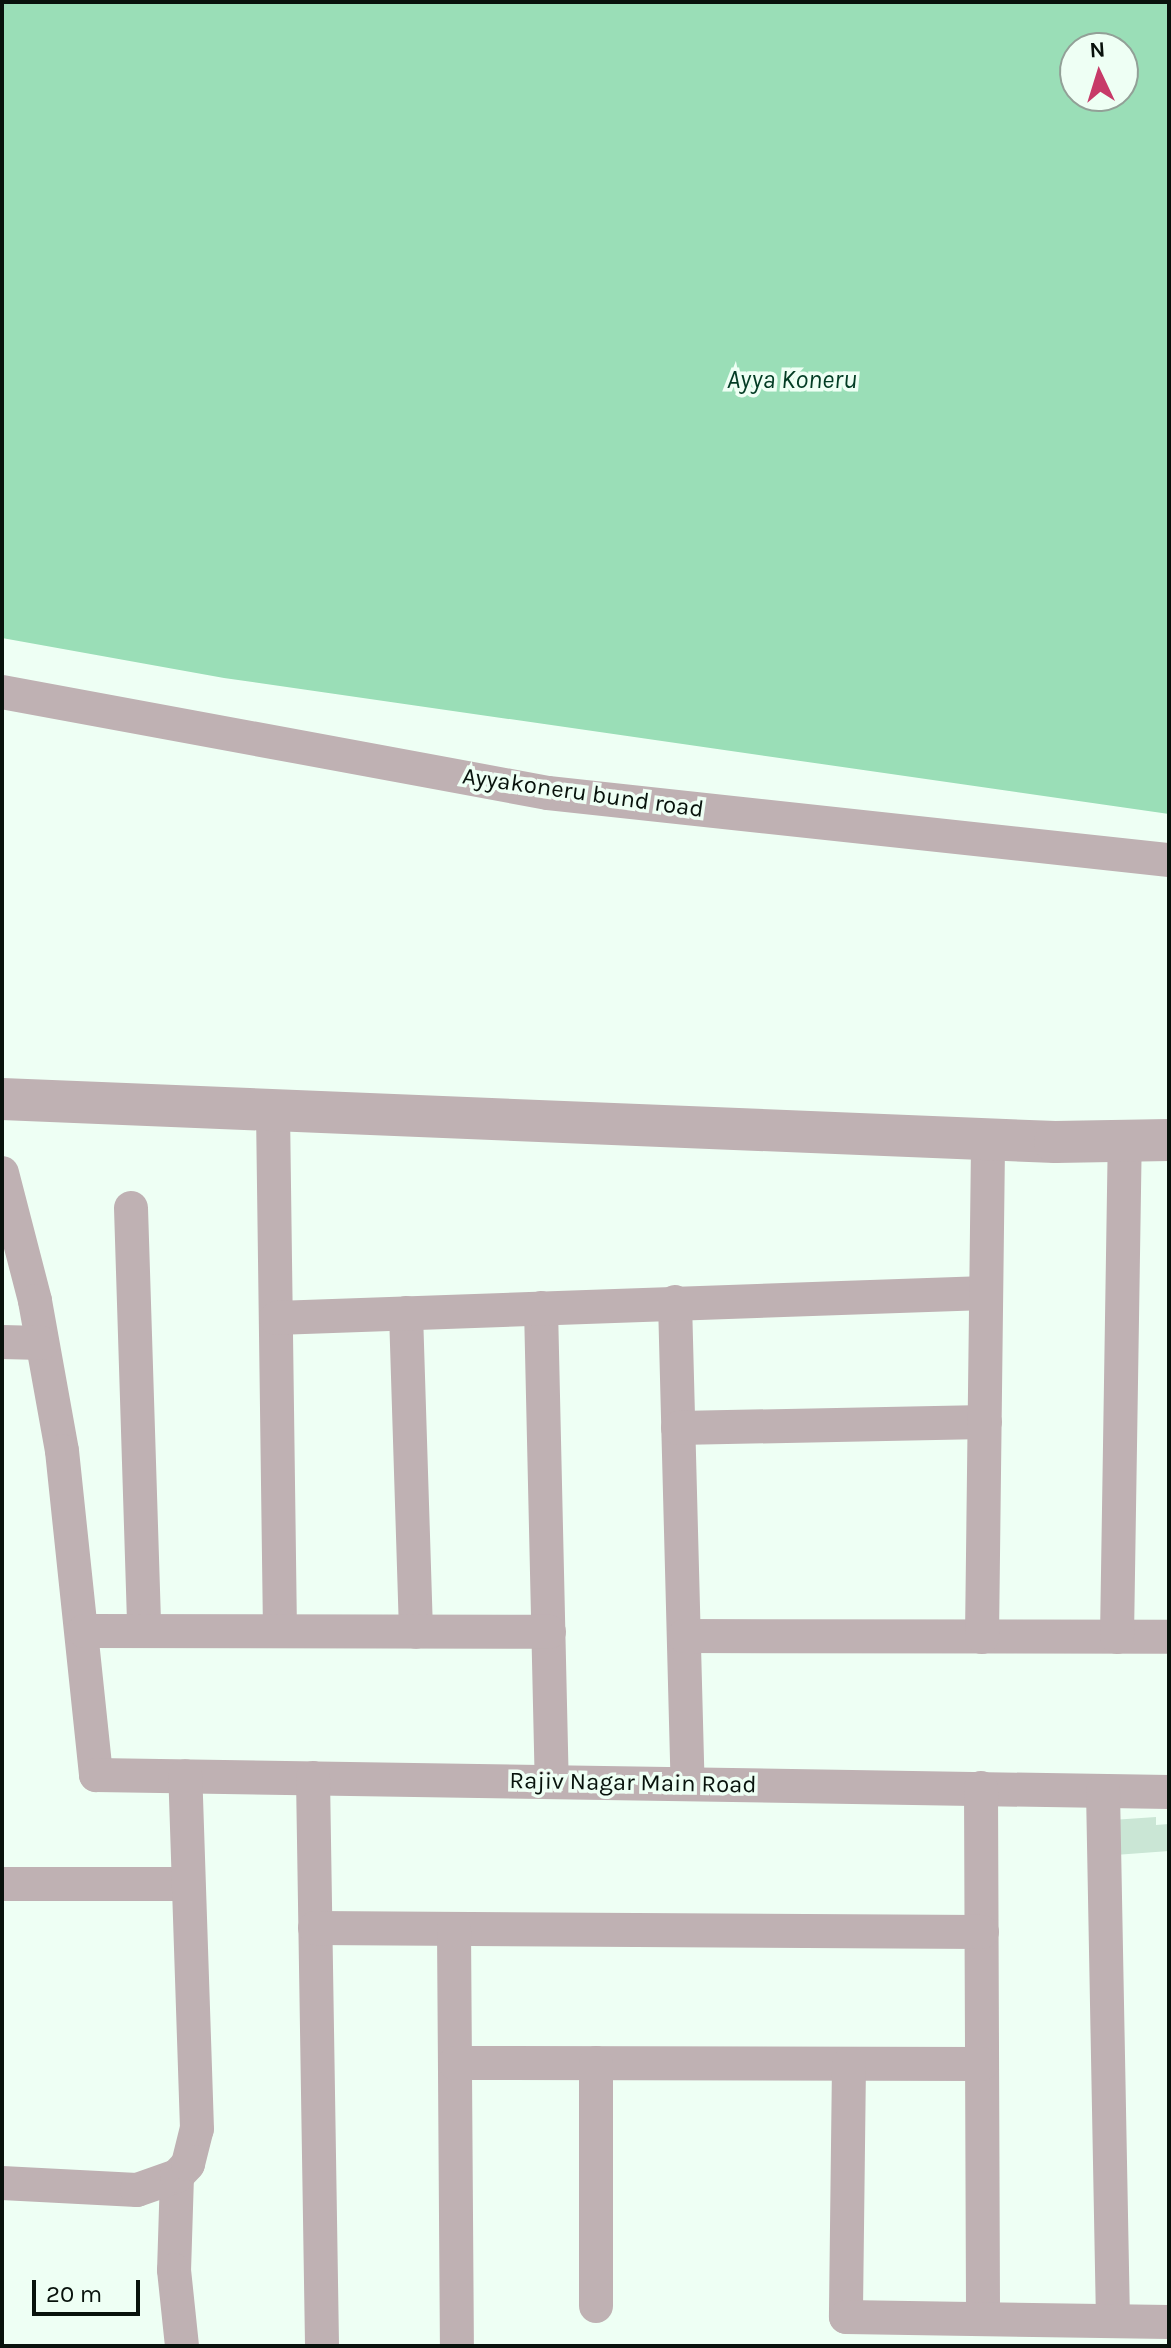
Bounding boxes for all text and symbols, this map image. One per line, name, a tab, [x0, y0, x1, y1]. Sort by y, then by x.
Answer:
north arrow	[1059, 32, 1139, 112]
text: N	[1089, 37, 1106, 64]
water label: Ayya Koneru	[727, 364, 857, 396]
street label: Ayyakoneru bund road	[460, 762, 706, 824]
street label: Rajiv Nagar Main Road	[509, 1766, 757, 1800]
scale bar	[36, 2264, 144, 2314]
text: 20 m	[46, 2280, 102, 2308]

